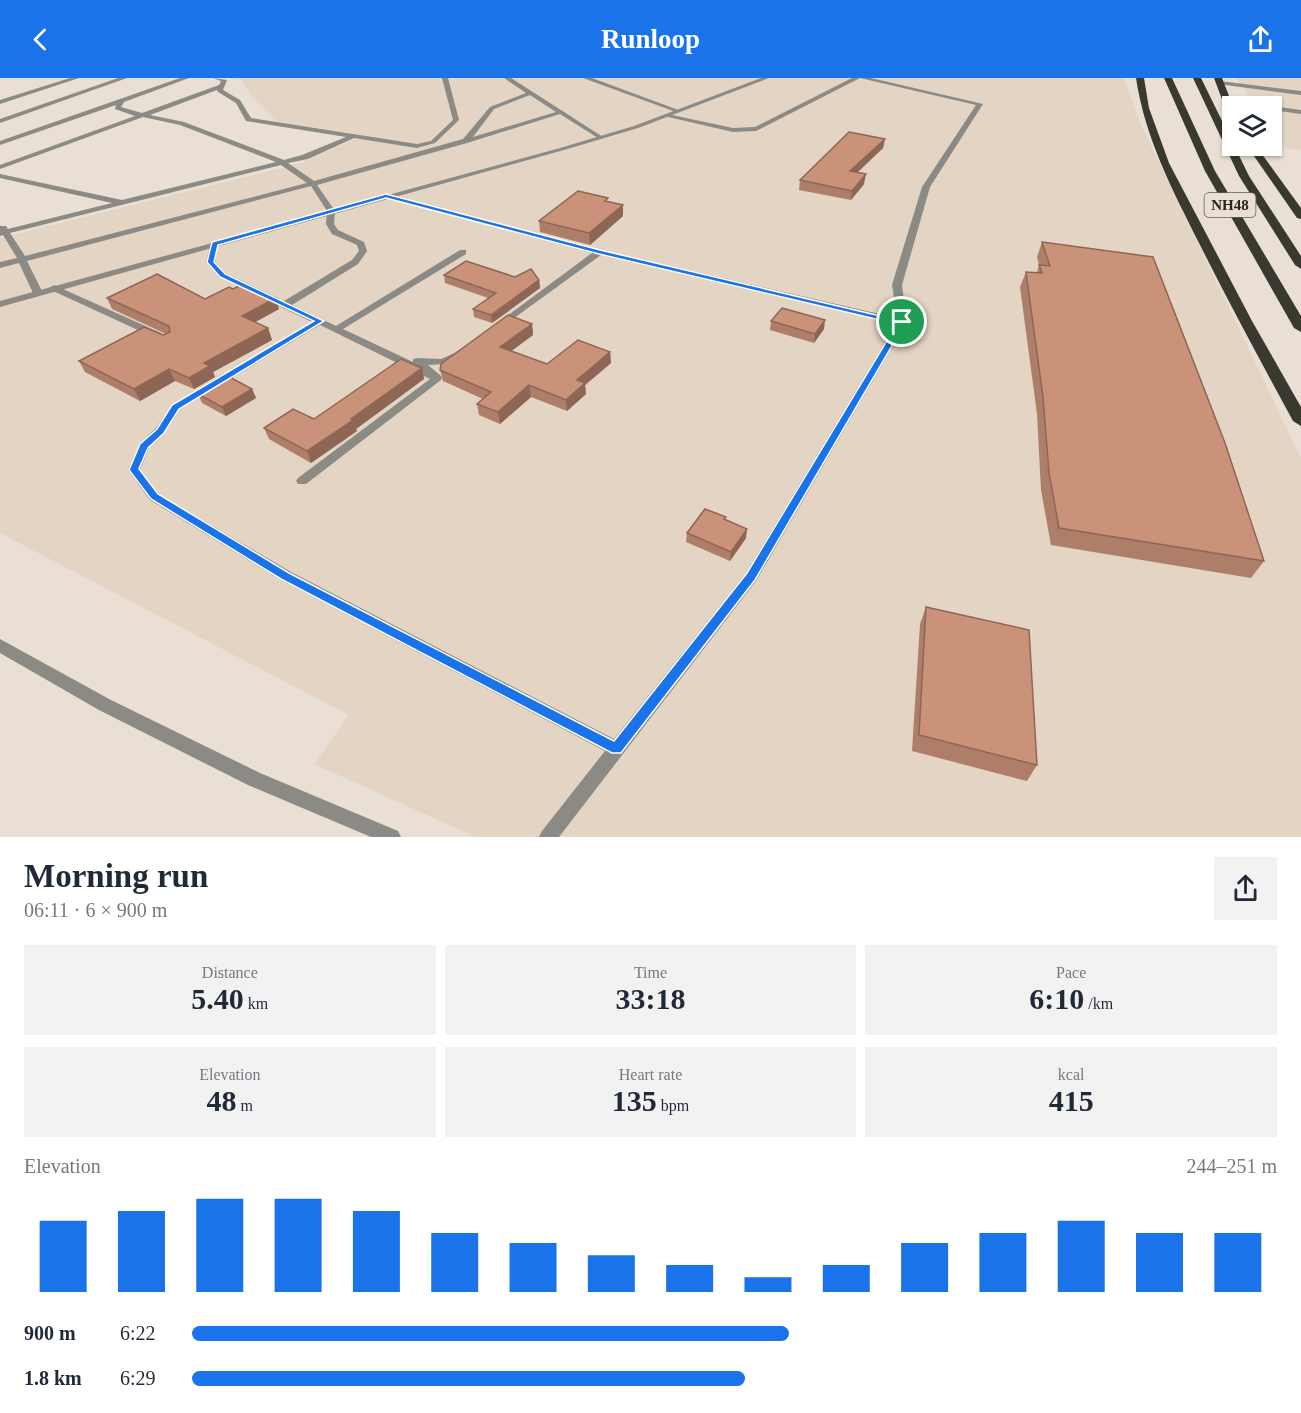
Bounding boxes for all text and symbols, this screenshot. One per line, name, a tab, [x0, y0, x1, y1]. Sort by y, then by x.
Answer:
icon: back	[24, 23, 57, 56]
icon: share	[1244, 23, 1277, 56]
text: Runloop	[601, 24, 700, 54]
map controls	[1222, 96, 1282, 156]
button: layers	[1222, 96, 1282, 156]
road number: NH48	[1204, 193, 1256, 217]
pin	[876, 296, 927, 347]
icon: arrive	[885, 305, 918, 338]
button: share	[1214, 857, 1277, 920]
text: Morning run	[24, 858, 208, 894]
text: 06:11 · 6 × 900 m	[24, 899, 167, 921]
text: Distance	[202, 964, 258, 981]
text: Time	[634, 964, 667, 981]
text: Pace	[1056, 964, 1086, 981]
text: 5.40	[191, 982, 244, 1015]
text: 33:18	[615, 982, 685, 1015]
text: 6:10	[1029, 982, 1084, 1015]
text: km	[244, 995, 268, 1012]
text: /km	[1084, 995, 1113, 1012]
text: Elevation	[199, 1066, 260, 1083]
text: Heart rate	[619, 1066, 682, 1083]
text: kcal	[1058, 1066, 1084, 1083]
text: 48	[207, 1084, 237, 1117]
text: 135	[612, 1084, 657, 1117]
text: 415	[1049, 1084, 1094, 1117]
text: m	[237, 1097, 253, 1114]
text: bpm	[657, 1097, 689, 1114]
text: Elevation	[24, 1155, 101, 1177]
text: 244–251 m	[1186, 1155, 1277, 1177]
text: 900 m	[24, 1322, 76, 1344]
text: 6:22	[120, 1322, 156, 1344]
text: 1.8 km	[24, 1367, 82, 1389]
text: 6:29	[120, 1367, 156, 1389]

